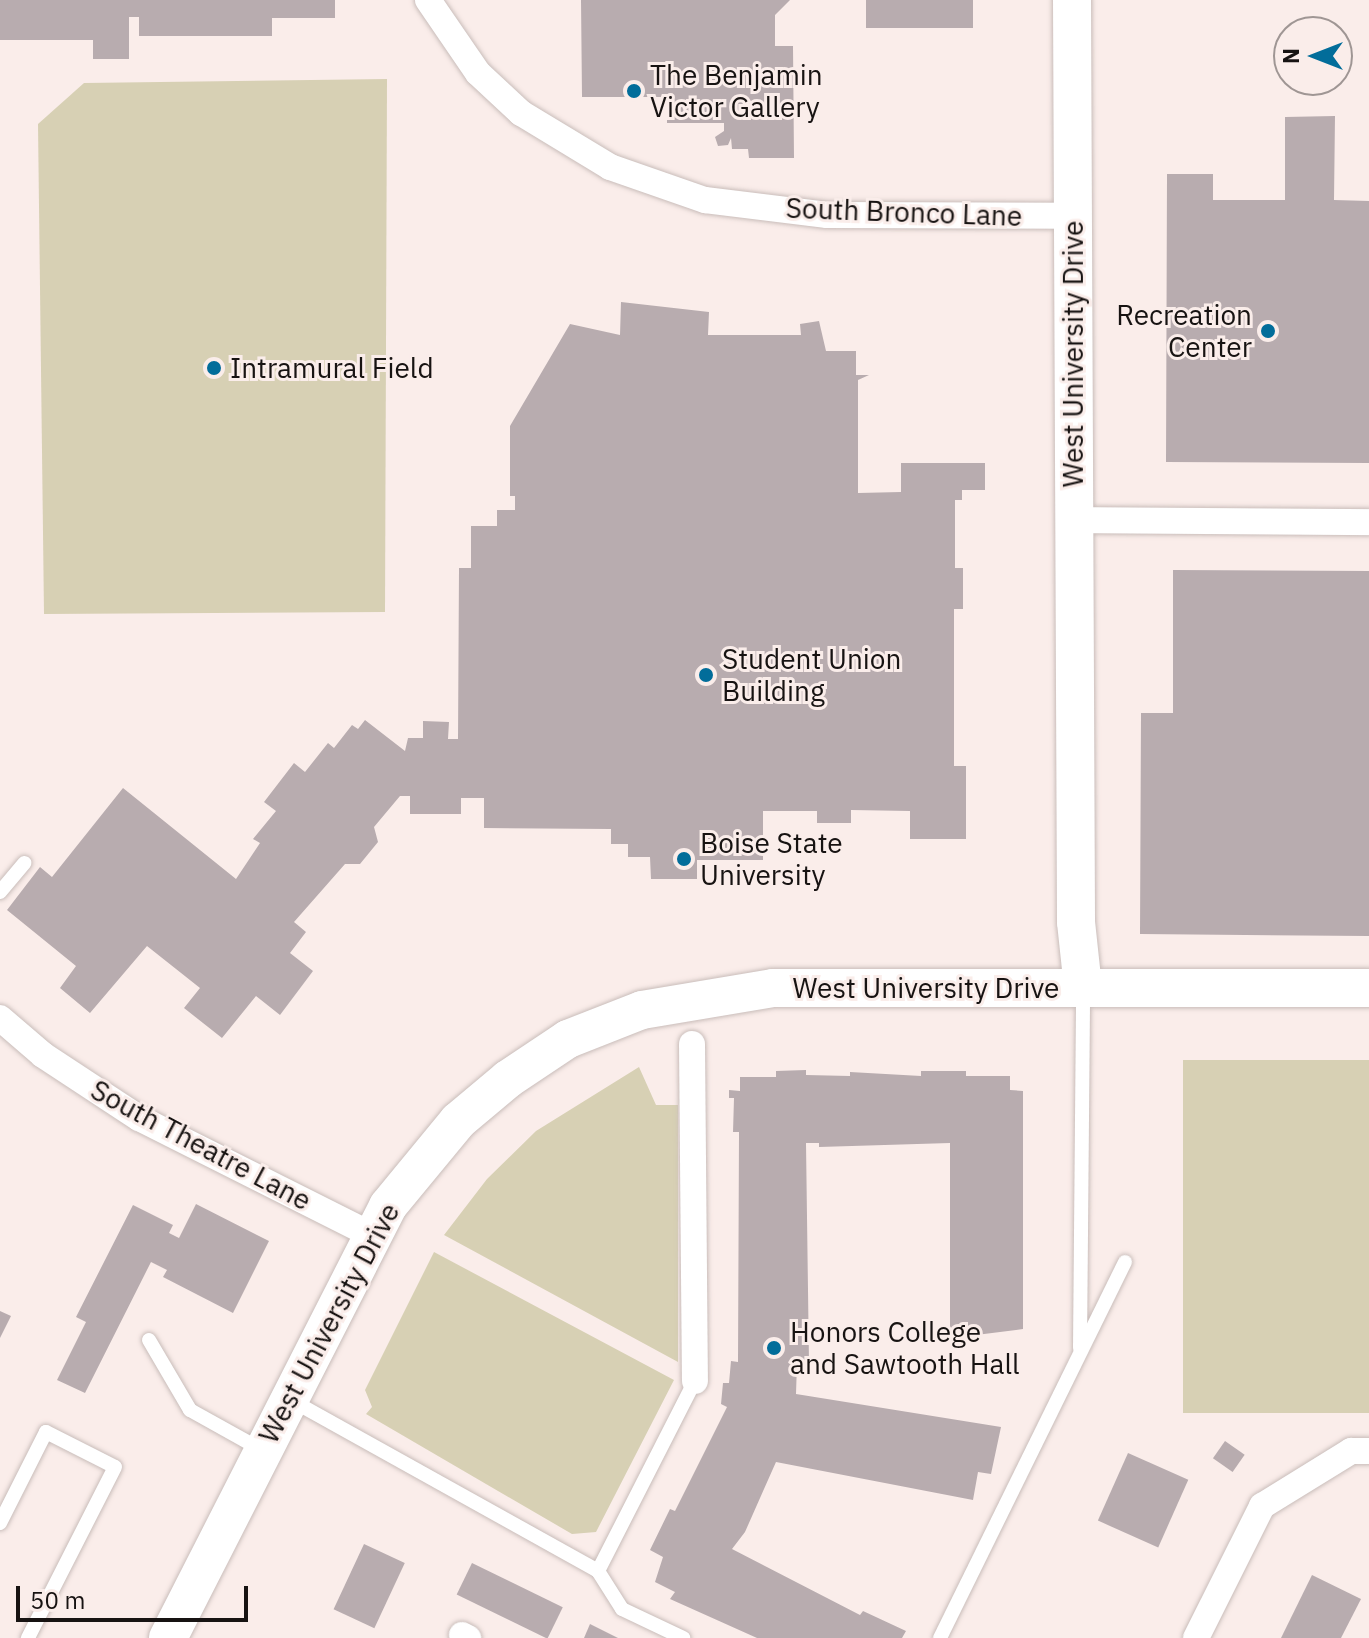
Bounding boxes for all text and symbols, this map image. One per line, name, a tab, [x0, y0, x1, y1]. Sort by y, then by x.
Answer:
north arrow	[1273, 16, 1353, 96]
text: N	[1276, 48, 1305, 64]
place label: The Benjamin Victor Gallery	[650, 58, 823, 124]
marker: The Benjamin Victor Gallery	[625, 82, 643, 100]
street label: South Bronco Lane	[785, 191, 1023, 233]
street label: West University Drive	[1056, 221, 1090, 487]
place label: Recreation Center	[1116, 298, 1252, 364]
marker: Recreation Center	[1259, 322, 1277, 340]
place label: Intramural Field	[230, 351, 434, 385]
marker: Intramural Field	[205, 359, 223, 377]
place label: Student Union Building	[722, 642, 901, 708]
marker: Student Union Building	[697, 666, 715, 684]
place label: Boise State University	[700, 826, 843, 892]
marker: Boise State University	[675, 850, 693, 868]
street label: West University Drive	[793, 971, 1059, 1005]
street label: South Theatre Lane	[85, 1073, 317, 1217]
street label: West University Drive	[252, 1197, 406, 1449]
place label: Honors College and Sawtooth Hall	[790, 1315, 1020, 1381]
marker: Honors College and Sawtooth Hall	[765, 1339, 783, 1357]
scale bar	[20, 1570, 252, 1620]
text: 50 m	[30, 1584, 85, 1616]

